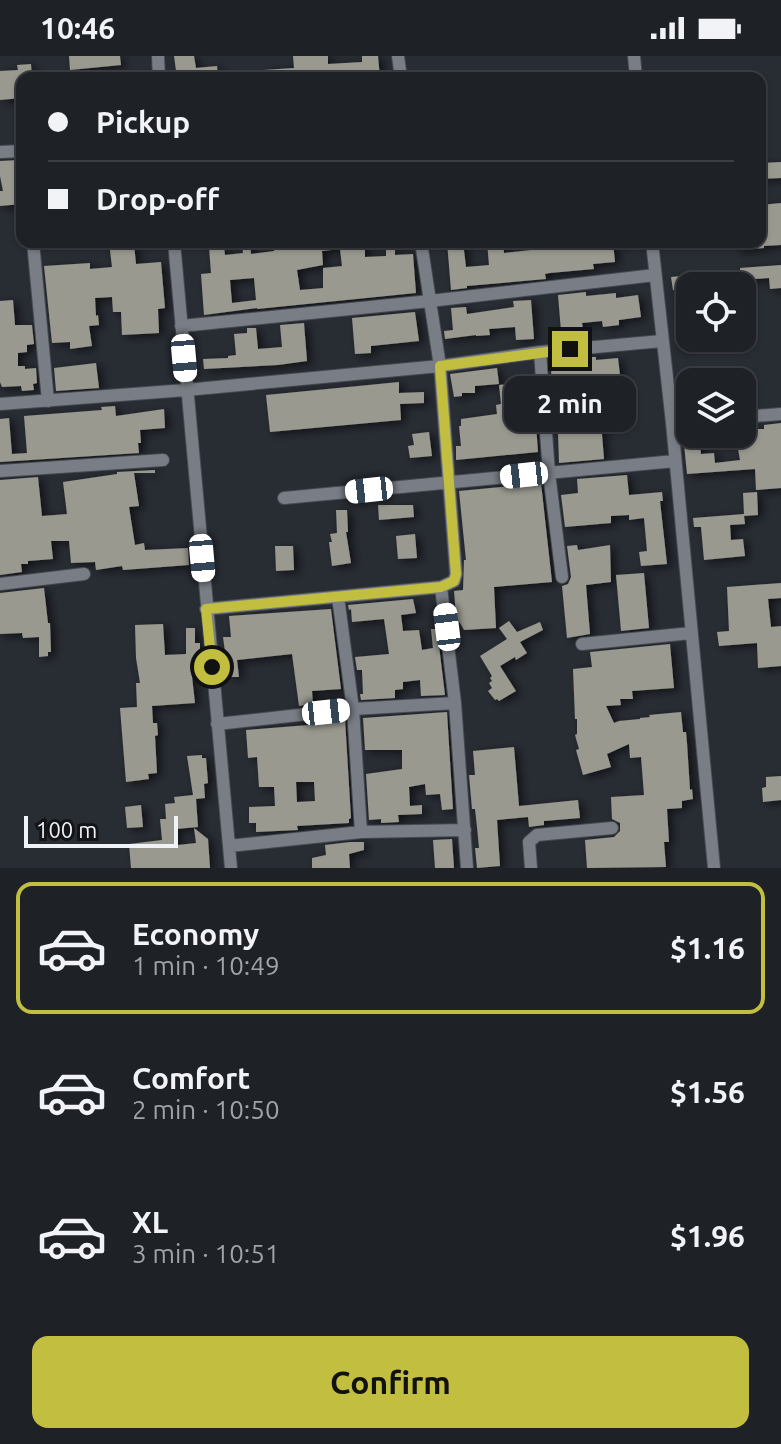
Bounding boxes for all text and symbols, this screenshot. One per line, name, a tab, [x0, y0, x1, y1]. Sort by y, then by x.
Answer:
text: 10:46	[40, 11, 115, 45]
text: Pickup	[96, 105, 190, 139]
text: Drop-off	[96, 182, 219, 216]
map controls	[676, 272, 756, 448]
button: locate	[676, 272, 756, 352]
route end	[552, 331, 588, 367]
car	[170, 333, 198, 383]
button: layers	[676, 368, 756, 448]
callout: 2 min	[504, 377, 636, 433]
text: 2 min	[537, 389, 603, 418]
car	[499, 461, 549, 489]
car	[344, 476, 394, 504]
car	[188, 533, 216, 583]
car	[432, 602, 462, 652]
route start	[194, 649, 230, 685]
car	[301, 698, 351, 726]
scale bar	[24, 812, 178, 848]
text: 100 m	[36, 817, 97, 842]
icon: car	[36, 912, 108, 984]
text: Economy	[132, 917, 259, 951]
text: $1.16	[670, 931, 745, 965]
text: 1 min · 10:49	[132, 951, 280, 980]
icon: car	[36, 1056, 108, 1128]
text: Comfort	[132, 1061, 250, 1095]
text: $1.56	[670, 1075, 745, 1109]
text: 2 min · 10:50	[132, 1095, 280, 1124]
icon: car	[36, 1200, 108, 1272]
text: XL	[132, 1205, 168, 1239]
text: $1.96	[670, 1219, 745, 1253]
text: 3 min · 10:51	[132, 1239, 280, 1268]
button: Confirm	[32, 1336, 749, 1428]

